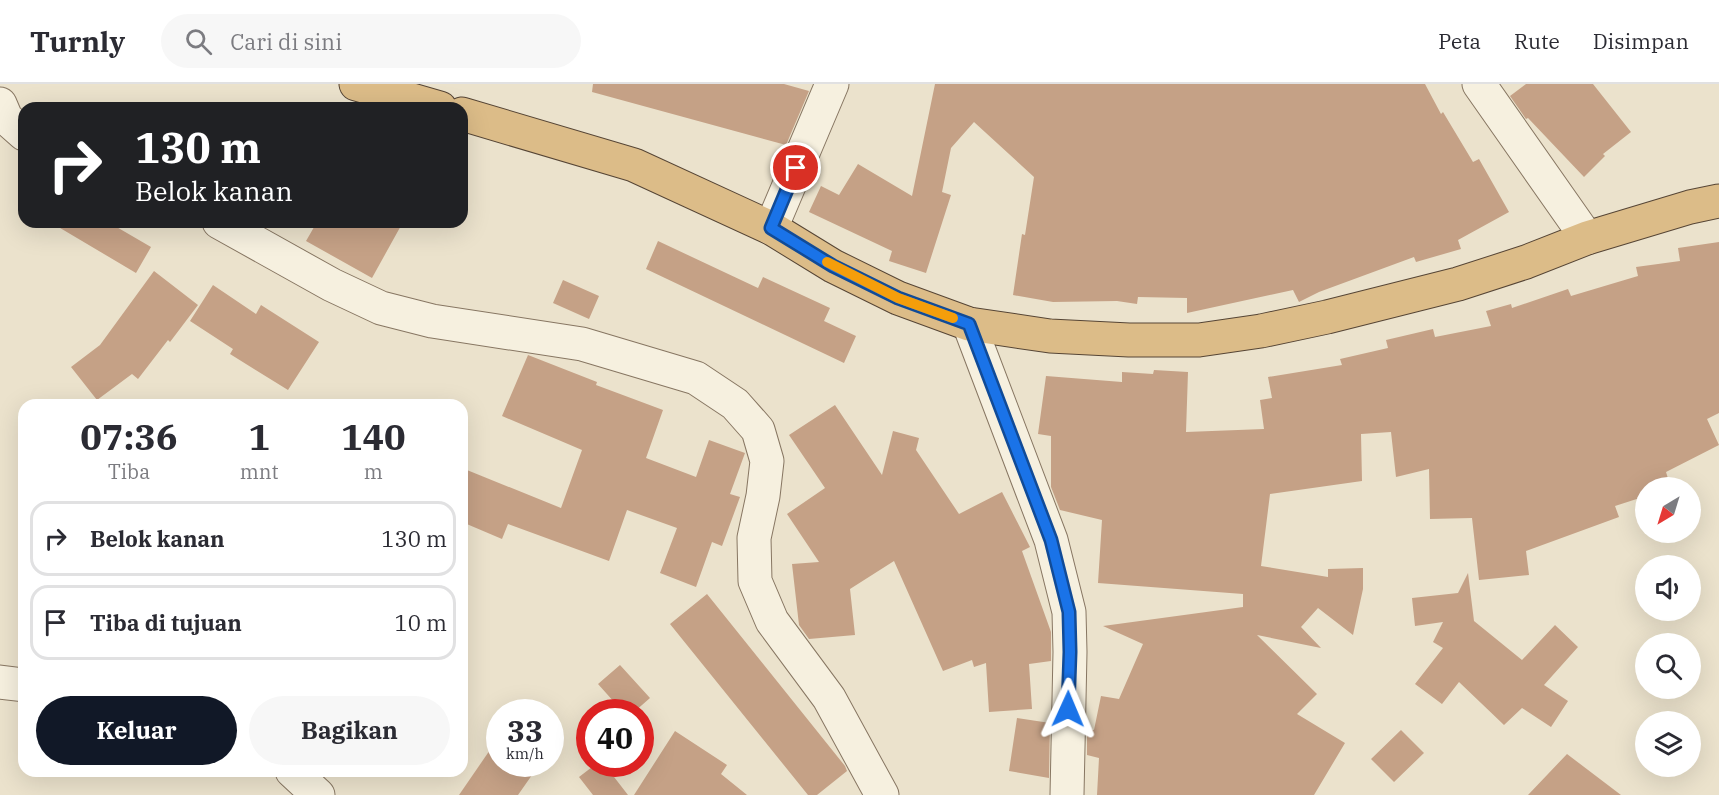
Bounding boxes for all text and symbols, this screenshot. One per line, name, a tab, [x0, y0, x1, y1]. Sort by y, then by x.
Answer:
search box	[161, 14, 581, 68]
text: Turnly	[30, 23, 125, 60]
icon: search	[182, 25, 215, 58]
text: Cari di sini	[230, 27, 342, 56]
text: Peta	[1438, 27, 1481, 55]
text: Rute	[1514, 27, 1560, 55]
text: Disimpan	[1593, 27, 1689, 55]
text: 130 m	[135, 120, 261, 175]
icon: right	[36, 126, 114, 204]
pin	[770, 142, 821, 193]
icon: arrive	[779, 151, 812, 184]
text: Belok kanan	[135, 173, 293, 208]
text: 07:36	[80, 413, 178, 460]
text: 1	[248, 413, 270, 460]
text: 140	[341, 413, 406, 460]
text: Tiba	[108, 458, 150, 485]
text: mnt	[240, 458, 279, 485]
text: m	[364, 458, 383, 485]
north arrow	[1635, 477, 1701, 543]
map controls	[1635, 477, 1701, 777]
icon: right	[39, 522, 72, 555]
text: Belok kanan	[90, 524, 225, 553]
text: 130 m	[381, 524, 447, 553]
button: sound	[1635, 555, 1701, 621]
icon: arrive	[39, 606, 72, 639]
text: Tiba di tujuan	[90, 608, 242, 637]
text: 10 m	[395, 608, 447, 637]
button: search	[1635, 633, 1701, 699]
position arrow	[1036, 677, 1100, 741]
button: Keluar	[36, 696, 237, 765]
button: Bagikan	[249, 696, 450, 765]
speed limit sign: 40	[576, 699, 654, 777]
text: 33	[507, 711, 543, 750]
button: layers	[1635, 711, 1701, 777]
text: km/h	[506, 744, 544, 763]

